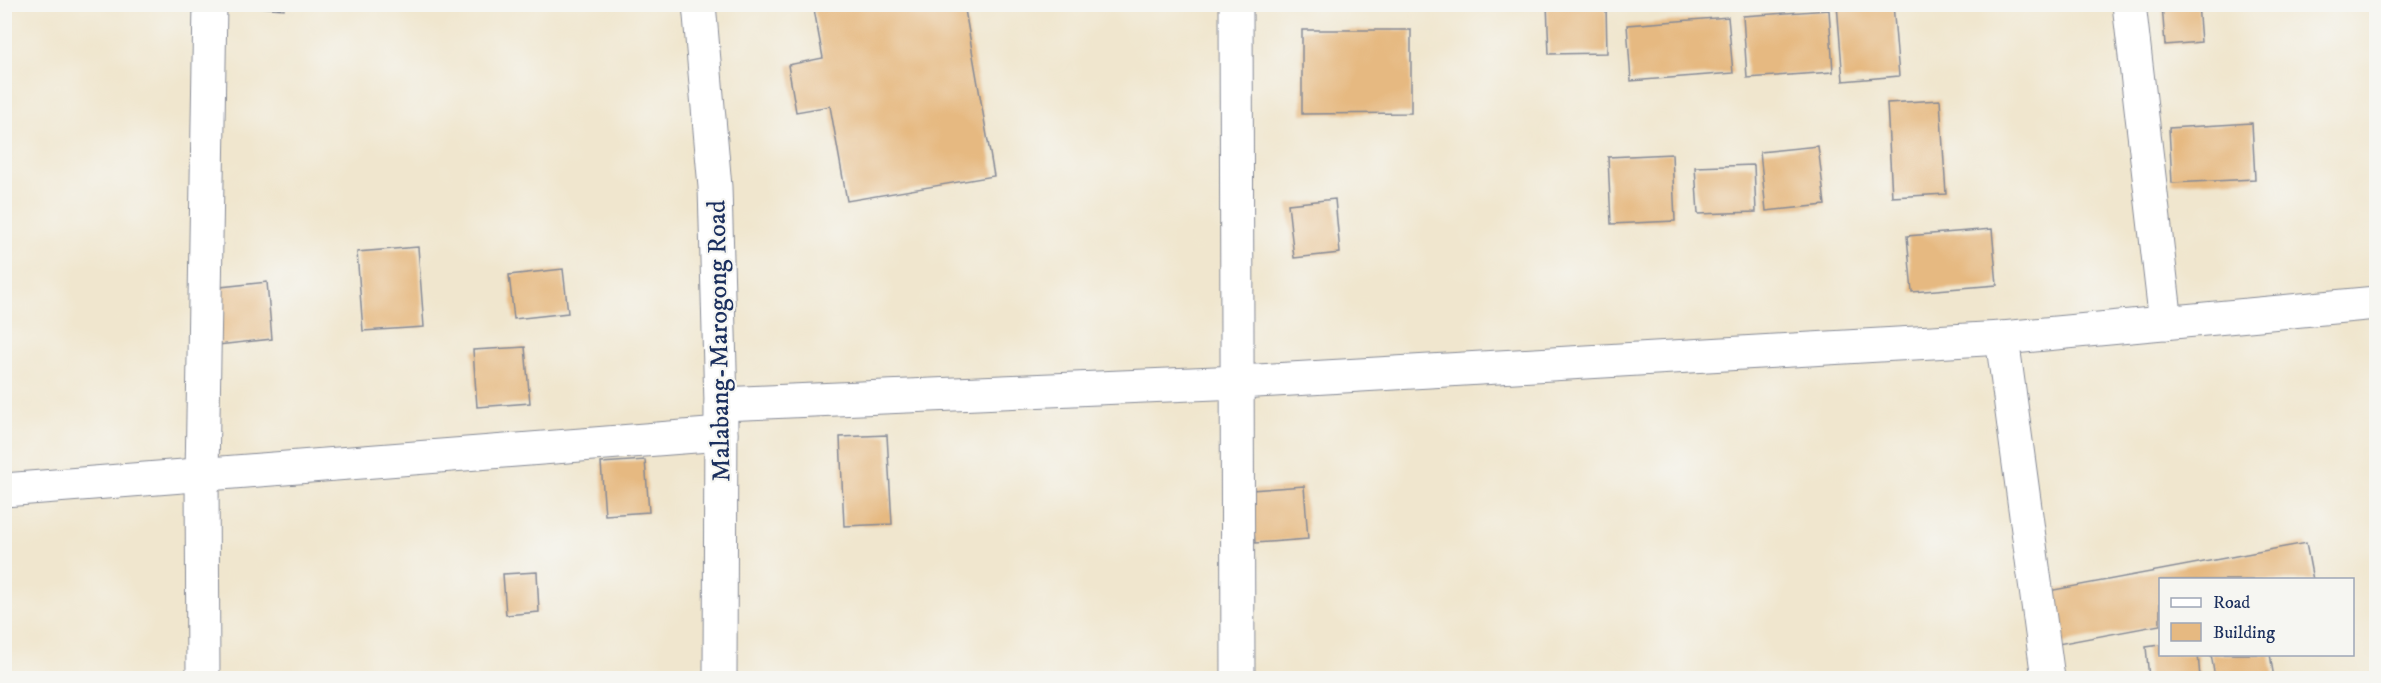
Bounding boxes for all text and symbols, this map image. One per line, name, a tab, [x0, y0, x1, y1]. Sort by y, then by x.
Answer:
street label: Malabang-Marogong Road	[701, 200, 738, 482]
legend	[2159, 578, 2354, 656]
text: Road	[2213, 592, 2250, 614]
text: Building	[2213, 622, 2275, 644]

